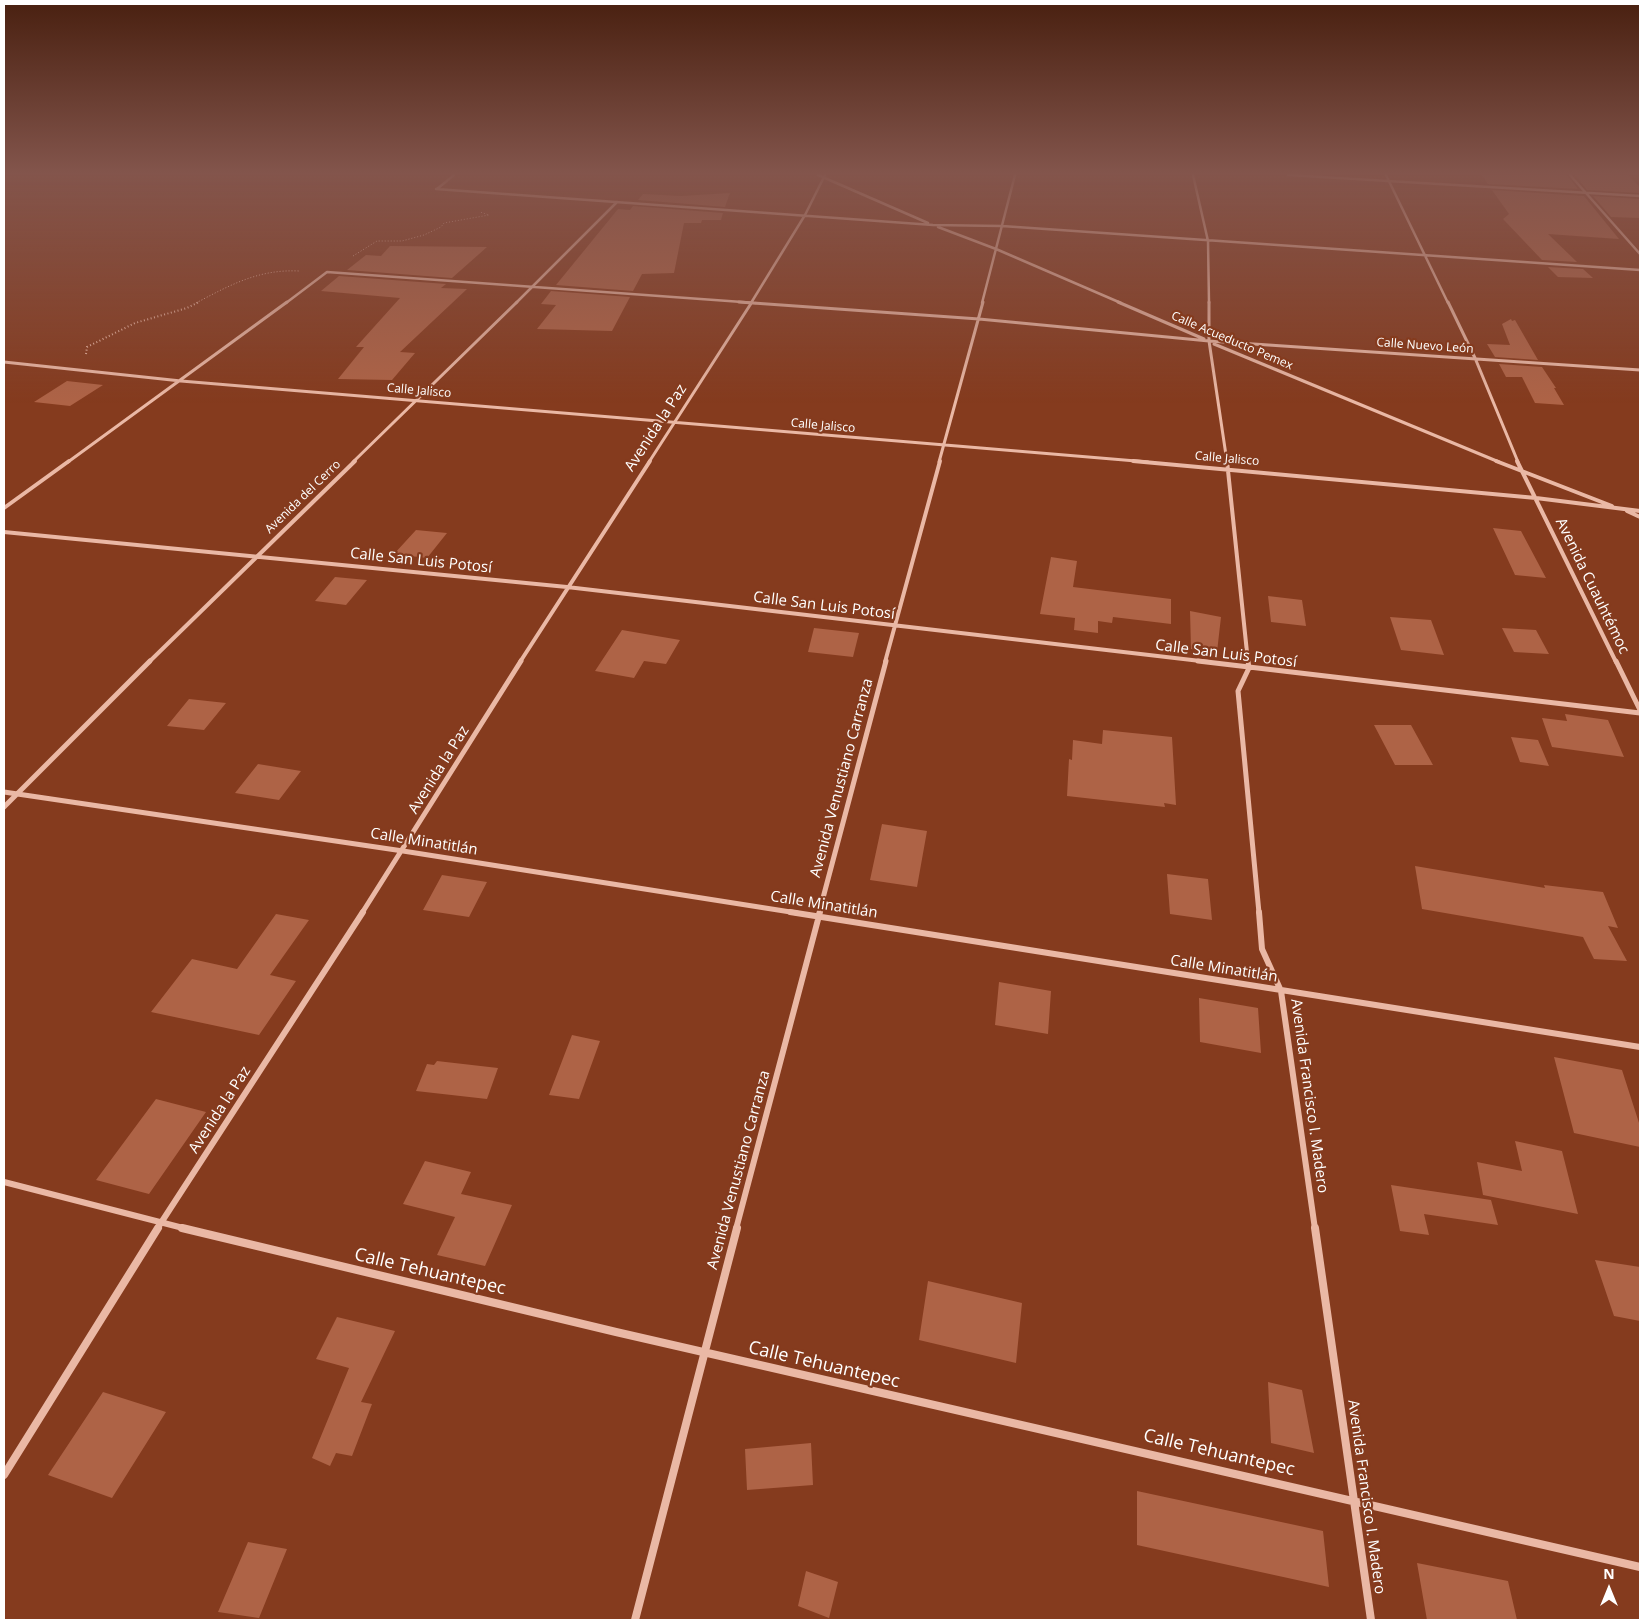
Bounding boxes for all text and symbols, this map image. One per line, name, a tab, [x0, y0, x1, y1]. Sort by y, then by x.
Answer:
street label: Calle Acueducto Pemex	[1169, 309, 1295, 373]
street label: Calle Nuevo León	[1376, 335, 1474, 357]
street label: Calle Jalisco	[386, 381, 452, 401]
street label: Avenida la Paz	[621, 381, 691, 475]
street label: Calle Jalisco	[790, 416, 856, 436]
street label: Calle Jalisco	[1194, 449, 1260, 469]
street label: Avenida del Cerro	[262, 457, 344, 537]
street label: Avenida Cuauhtémoc	[1551, 515, 1633, 657]
street label: Calle San Luis Potosí	[349, 545, 493, 577]
street label: Calle San Luis Potosí	[752, 588, 896, 624]
street label: Calle San Luis Potosí	[1154, 636, 1298, 672]
street label: Avenida Venustiano Carranza	[807, 677, 877, 879]
street label: Avenida la Paz	[405, 723, 473, 817]
street label: Calle Minatitlán	[369, 825, 479, 859]
street label: Calle Minatitlán	[769, 888, 879, 922]
street label: Calle Minatitlán	[1169, 952, 1279, 986]
street label: Avenida Francisco I. Madero	[1286, 998, 1332, 1194]
street label: Avenida la Paz	[185, 1063, 255, 1157]
street label: Avenida Venustiano Carranza	[704, 1069, 774, 1271]
street label: Calle Tehuantepec	[352, 1244, 508, 1300]
street label: Calle Tehuantepec	[746, 1337, 902, 1393]
street label: Avenida Francisco I. Madero	[1343, 1399, 1389, 1595]
street label: Calle Tehuantepec	[1141, 1425, 1297, 1481]
north arrow	[1584, 1564, 1634, 1614]
text: N	[1603, 1564, 1615, 1583]

